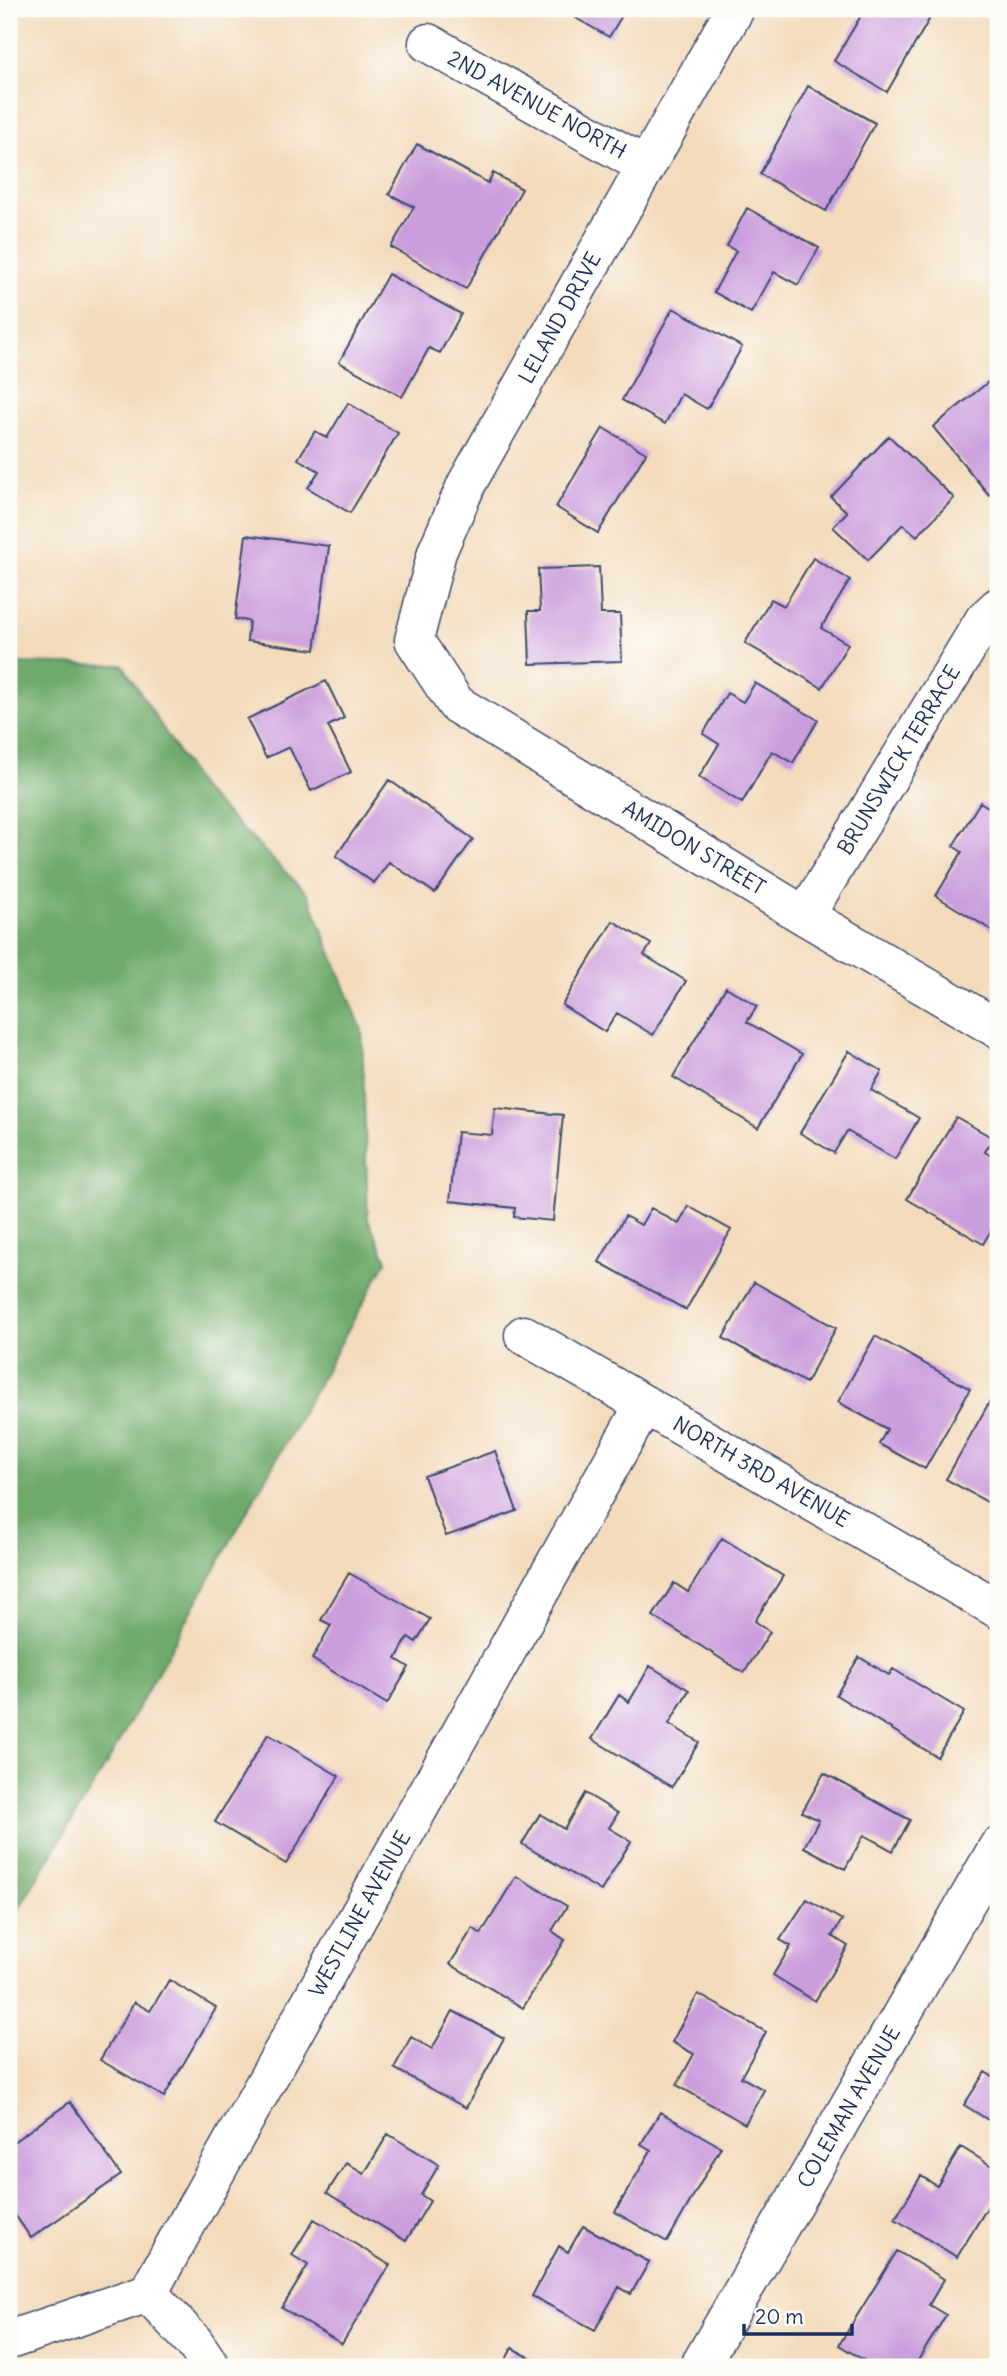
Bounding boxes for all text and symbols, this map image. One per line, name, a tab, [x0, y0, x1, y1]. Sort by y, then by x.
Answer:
street label: 2ND AVENUE NORTH	[443, 44, 631, 165]
street label: LELAND DRIVE	[512, 247, 607, 388]
street label: BRUNSWICK TERRACE	[831, 660, 966, 860]
street label: AMIDON STREET	[618, 794, 771, 901]
street label: NORTH 3RD AVENUE	[668, 1410, 854, 1533]
street label: WESTLINE AVENUE	[303, 1826, 416, 2002]
street label: COLEMAN AVENUE	[791, 2021, 906, 2193]
scale bar	[744, 2292, 853, 2336]
text: 20 m	[755, 2303, 804, 2330]

